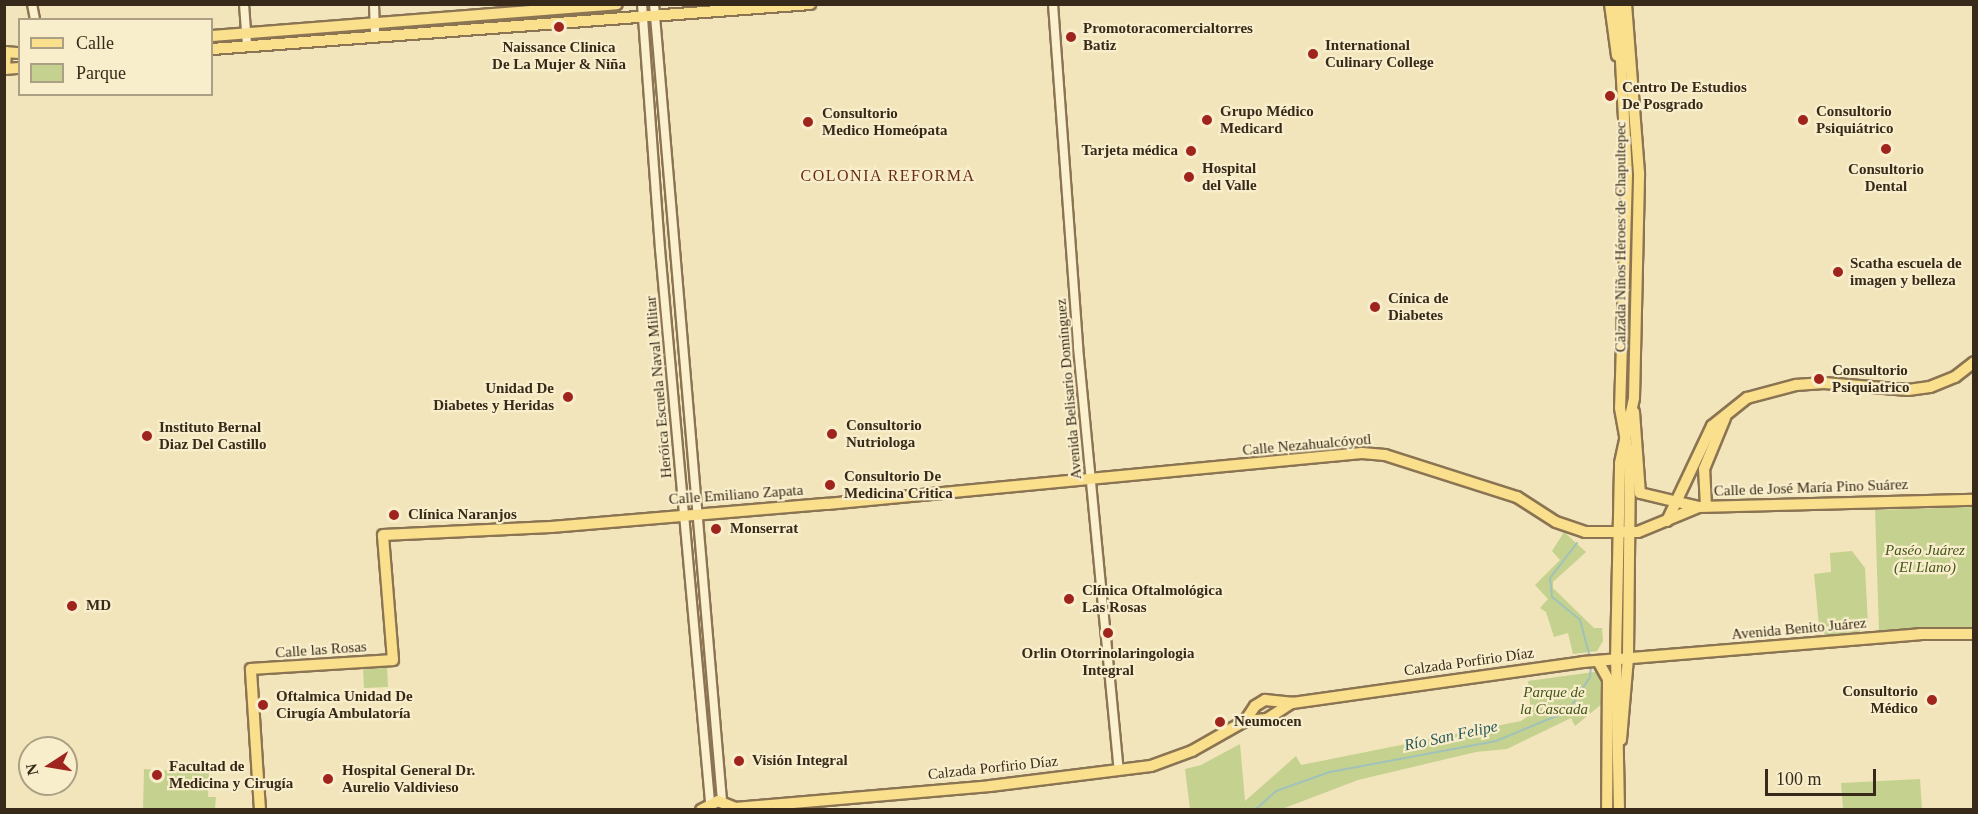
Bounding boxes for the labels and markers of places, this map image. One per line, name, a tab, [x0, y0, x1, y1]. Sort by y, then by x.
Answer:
marker: Naissance Clinica De La Mujer & Niña	[550, 18, 568, 36]
place label: Promotoracomercialtorres Batiz	[1083, 19, 1253, 54]
marker: Promotoracomercialtorres Batiz	[1064, 30, 1078, 44]
place label: International Culinary College	[1325, 36, 1434, 71]
place label: Naissance Clinica De La Mujer & Niña	[492, 38, 626, 73]
marker: International Culinary College	[1306, 47, 1320, 61]
place label: Centro De Estudios De Posgrado	[1622, 78, 1747, 113]
marker: Centro De Estudios De Posgrado	[1603, 89, 1617, 103]
place label: Grupo Médico Medicard	[1220, 102, 1314, 137]
place label: Consultorio Psiquiátrico	[1816, 102, 1893, 137]
place label: Consultorio Medico Homeópata	[822, 104, 947, 139]
marker: Grupo Médico Medicard	[1198, 111, 1216, 129]
marker: Consultorio Psiquiátrico	[1794, 111, 1812, 129]
marker: Consultorio Medico Homeópata	[799, 113, 817, 131]
marker: Consultorio Dental	[1877, 140, 1895, 158]
place label: Tarjeta médica	[1081, 142, 1178, 160]
marker: Tarjeta médica	[1182, 142, 1200, 160]
place label: Hospital del Valle	[1202, 159, 1257, 194]
place label: Consultorio Dental	[1848, 160, 1924, 195]
marker: Hospital del Valle	[1180, 168, 1198, 186]
place label: Scatha escuela de imagen y belleza	[1850, 254, 1962, 289]
marker: Scatha escuela de imagen y belleza	[1831, 265, 1845, 279]
place label: Cínica de Diabetes	[1388, 289, 1448, 324]
marker: Cínica de Diabetes	[1366, 298, 1384, 316]
place label: Consultorio Psiquiatrico	[1832, 361, 1909, 396]
marker: Consultorio Psiquiatrico	[1810, 370, 1828, 388]
place label: Unidad De Diabetes y Heridas	[433, 379, 554, 414]
marker: Unidad De Diabetes y Heridas	[559, 388, 577, 406]
place label: Consultorio Nutriologa	[846, 416, 922, 451]
place label: Instituto Bernal Diaz Del Castillo	[159, 418, 266, 453]
marker: Consultorio Nutriologa	[823, 425, 841, 443]
marker: Instituto Bernal Diaz Del Castillo	[140, 429, 154, 443]
place label: Consultorio De Medicina Critica	[844, 467, 953, 502]
marker: Consultorio De Medicina Critica	[821, 476, 839, 494]
marker: Clínica Naranjos	[385, 506, 403, 524]
place label: Clínica Naranjos	[408, 506, 517, 524]
marker: Monserrat	[707, 520, 725, 538]
place label: Monserrat	[730, 520, 798, 538]
place label: Clínica Oftalmológica Las Rosas	[1082, 581, 1222, 616]
marker: Clínica Oftalmológica Las Rosas	[1060, 590, 1078, 608]
marker: MD	[63, 597, 81, 615]
place label: MD	[86, 597, 111, 615]
marker: Orlin Otorrinolaringologia Integral	[1099, 624, 1117, 642]
place label: Orlin Otorrinolaringologia Integral	[1022, 644, 1194, 679]
place label: Consultorio Médico	[1842, 682, 1918, 717]
place label: Oftalmica Unidad De Cirugía Ambulatoría	[276, 687, 413, 722]
marker: Consultorio Médico	[1923, 691, 1941, 709]
marker: Oftalmica Unidad De Cirugía Ambulatoría	[254, 696, 272, 714]
marker: Neumocen	[1211, 713, 1229, 731]
place label: Neumocen	[1234, 713, 1301, 731]
marker: Visión Integral	[730, 752, 748, 770]
place label: Visión Integral	[752, 752, 848, 770]
place label: Facultad de Medicina y Cirugía	[169, 757, 293, 792]
place label: Hospital General Dr. Aurelio Valdivieso	[342, 761, 475, 796]
marker: Facultad de Medicina y Cirugía	[150, 768, 164, 782]
marker: Hospital General Dr. Aurelio Valdivieso	[319, 770, 337, 788]

